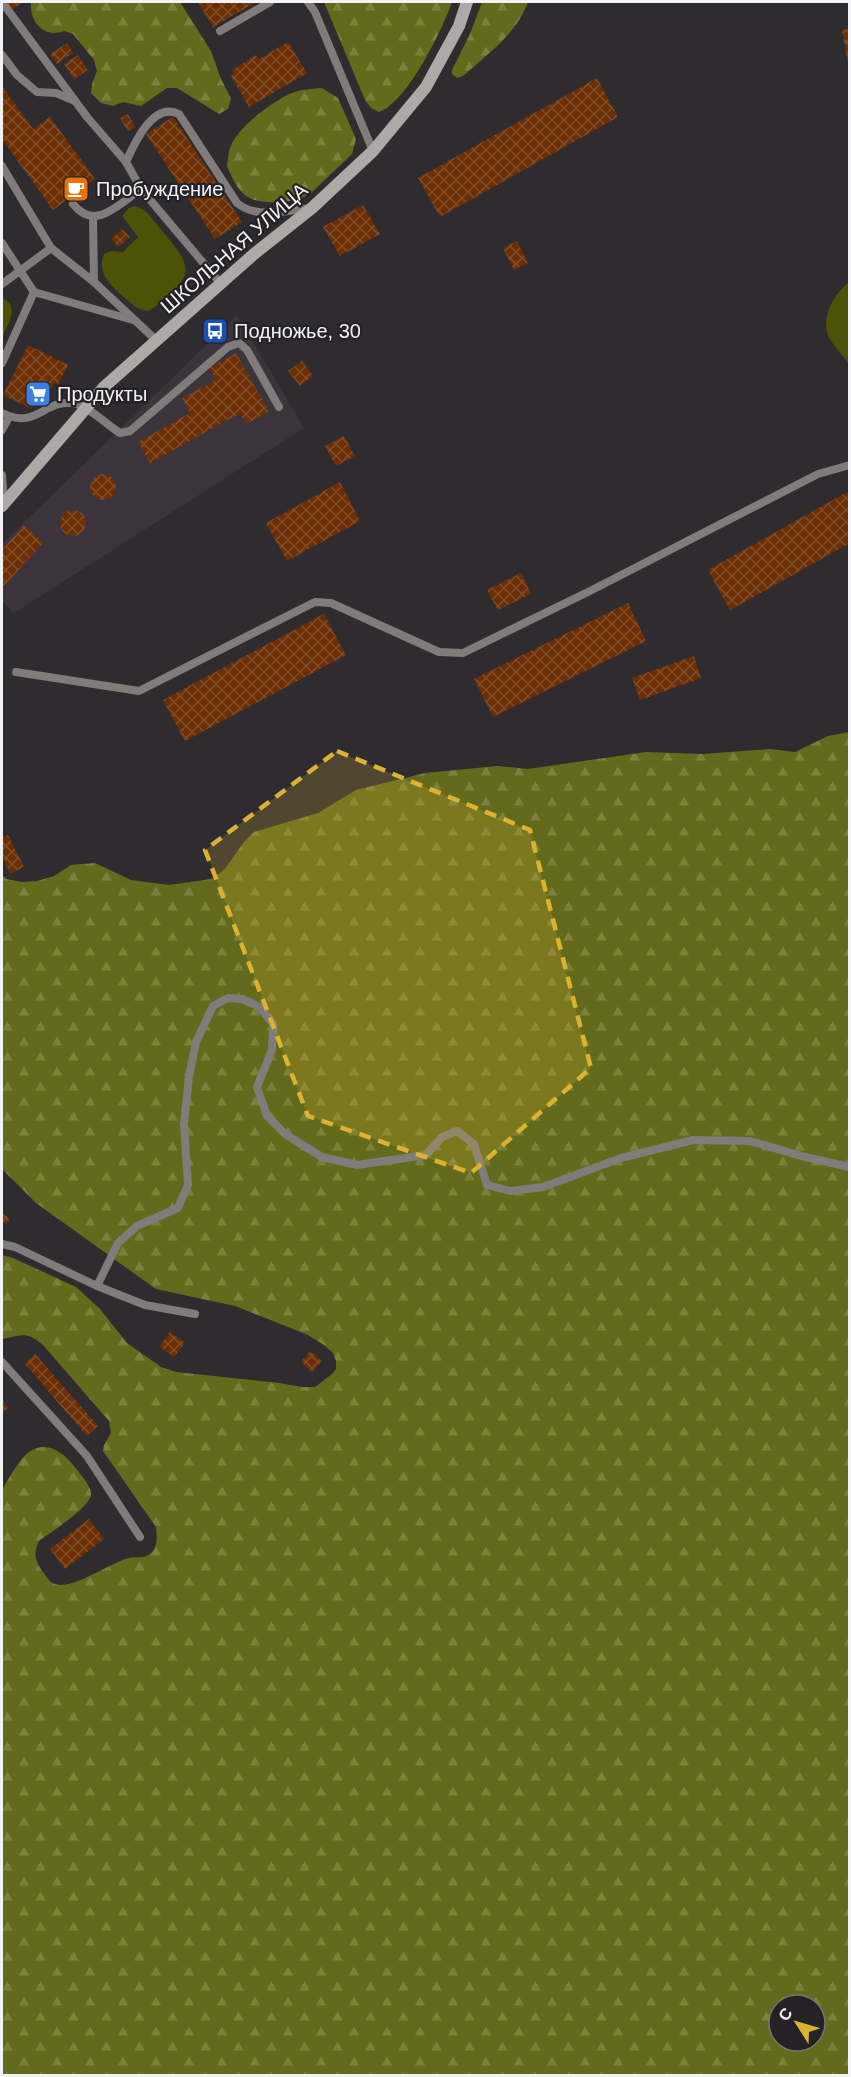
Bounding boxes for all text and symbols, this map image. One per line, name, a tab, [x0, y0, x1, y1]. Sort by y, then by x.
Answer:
cafe icon: Пробуждение	[61, 174, 91, 204]
place label: Пробуждение	[96, 178, 223, 200]
street label: ШКОЛЬНАЯ УЛИЦА	[156, 178, 312, 318]
bus stop icon: Подножье, 30	[200, 316, 230, 346]
place label: Подножье, 30	[234, 320, 361, 342]
supermarket icon: Продукты	[23, 379, 53, 409]
place label: Продукты	[57, 383, 147, 405]
north arrow	[767, 1993, 827, 2053]
text: С	[775, 2004, 796, 2024]

